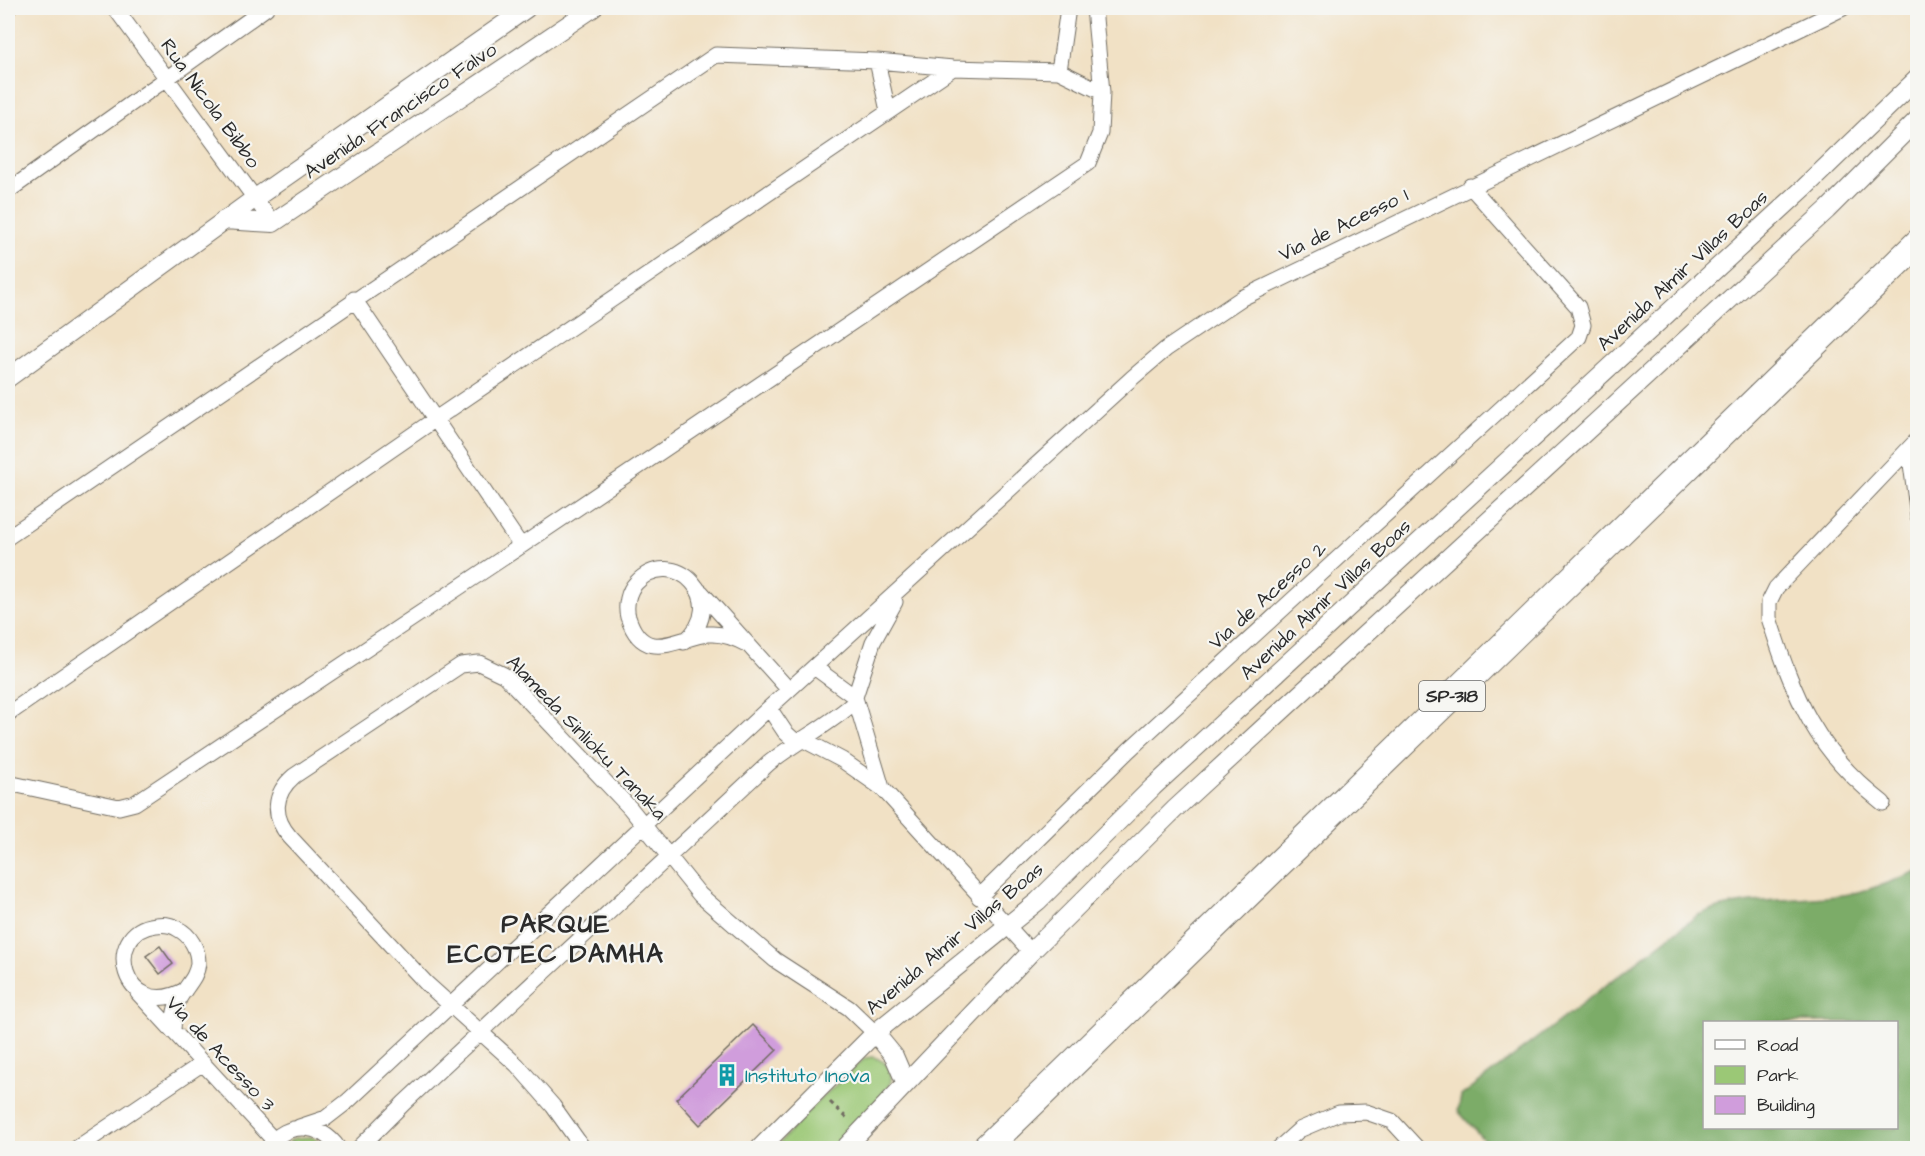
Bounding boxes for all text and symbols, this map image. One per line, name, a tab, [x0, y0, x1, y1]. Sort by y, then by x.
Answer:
street label: Rua Nicola Bibbo	[153, 33, 267, 174]
street label: Avenida Francisco Falvo	[299, 36, 502, 186]
street label: Via de Acesso 1	[1274, 181, 1413, 268]
street label: Avenida Almir Villas Boas	[1591, 184, 1774, 358]
street label: Avenida Almir Villas Boas	[1234, 513, 1417, 687]
street label: Via de Acesso 2	[1203, 535, 1333, 656]
street label: Alameda Sinlioku Tanaka	[500, 649, 673, 827]
road number: SP-318	[1419, 681, 1485, 711]
street label: Avenida Almir Villas Boas	[860, 856, 1050, 1022]
district label: PARQUE ECOTEC DAMHA	[447, 906, 665, 972]
street label: Via de Acesso 3	[159, 990, 281, 1118]
legend	[1703, 1021, 1898, 1129]
text: Road	[1757, 1033, 1798, 1058]
building icon: Instituto Inova	[714, 1062, 740, 1088]
place label: Instituto Inova	[745, 1062, 870, 1090]
text: Park	[1757, 1063, 1799, 1088]
text: Building	[1757, 1093, 1815, 1119]

